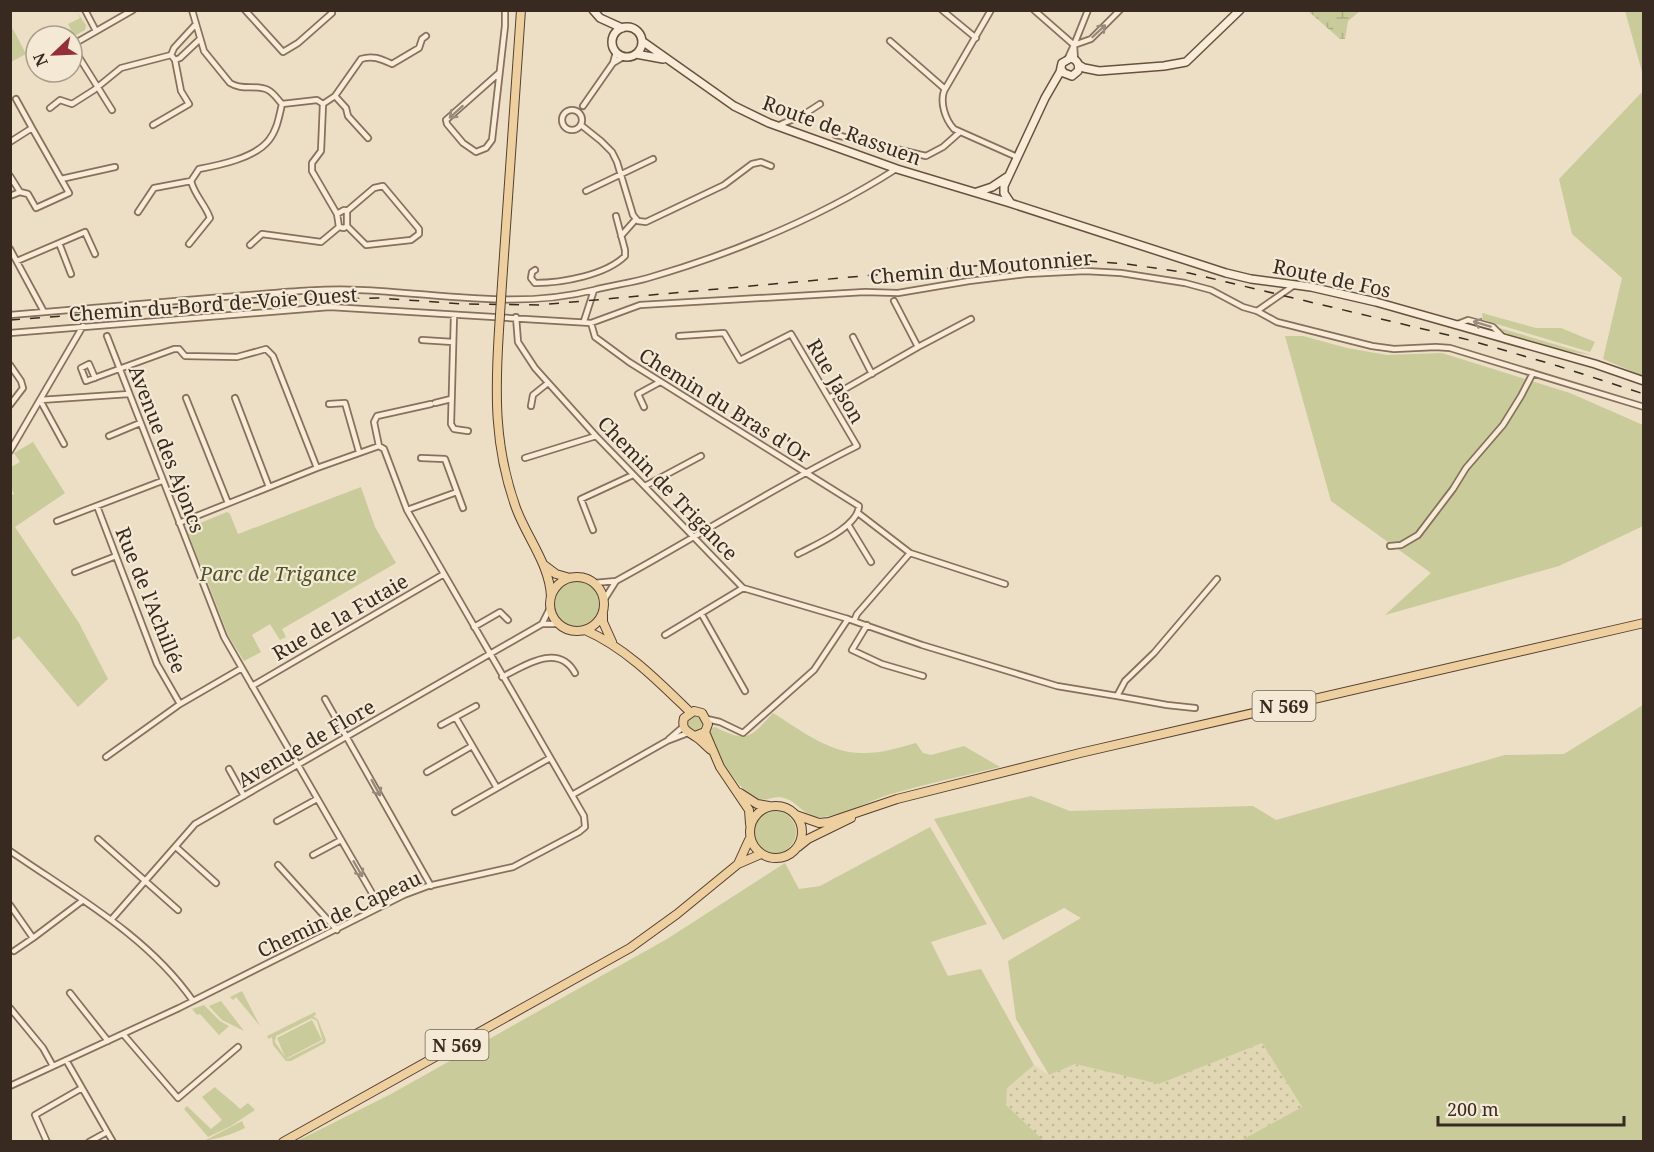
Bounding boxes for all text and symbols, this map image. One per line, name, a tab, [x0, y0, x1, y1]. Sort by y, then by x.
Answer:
north arrow	[24, 24, 84, 84]
one-way arrow	[1091, 24, 1106, 39]
text: N	[27, 49, 53, 70]
street label: Route de Rassuen	[759, 89, 925, 171]
one-way arrow	[449, 105, 464, 119]
street label: Chemin du Moutonnier	[869, 244, 1094, 290]
street label: Route de Fos	[1270, 252, 1394, 304]
street label: Chemin du Bord de Voie Ouest	[68, 280, 358, 328]
one-way arrow	[1473, 318, 1492, 329]
street label: Rue Jason	[801, 334, 871, 428]
street label: Chemin du Bras d'Or	[634, 341, 817, 469]
street label: Avenue des Ajoncs	[123, 361, 211, 537]
street label: Chemin de Trigance	[592, 410, 744, 566]
street label: Rue de l'Achillée	[109, 523, 193, 677]
park label: Parc de Trigance	[199, 560, 356, 587]
street label: Rue de la Futaie	[267, 567, 413, 667]
road number: N 569	[1252, 691, 1316, 721]
street label: Avenue de Flore	[232, 693, 380, 793]
one-way arrow	[371, 778, 382, 796]
one-way arrow	[353, 861, 365, 878]
street label: Chemin de Capeau	[253, 864, 426, 964]
road number: N 569	[426, 1030, 488, 1060]
scale bar	[1438, 1089, 1624, 1127]
text: 200 m	[1447, 1097, 1499, 1121]

